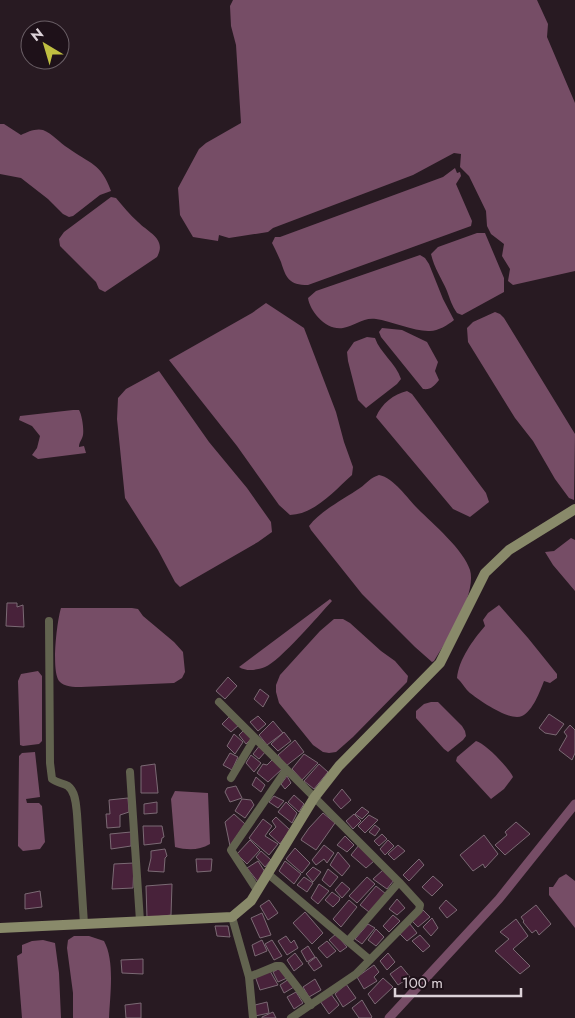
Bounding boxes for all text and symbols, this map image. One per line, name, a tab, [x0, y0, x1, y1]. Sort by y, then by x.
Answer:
north arrow	[20, 20, 70, 70]
text: N	[26, 23, 48, 46]
scale bar	[395, 966, 521, 998]
text: 100 m	[402, 972, 443, 994]

